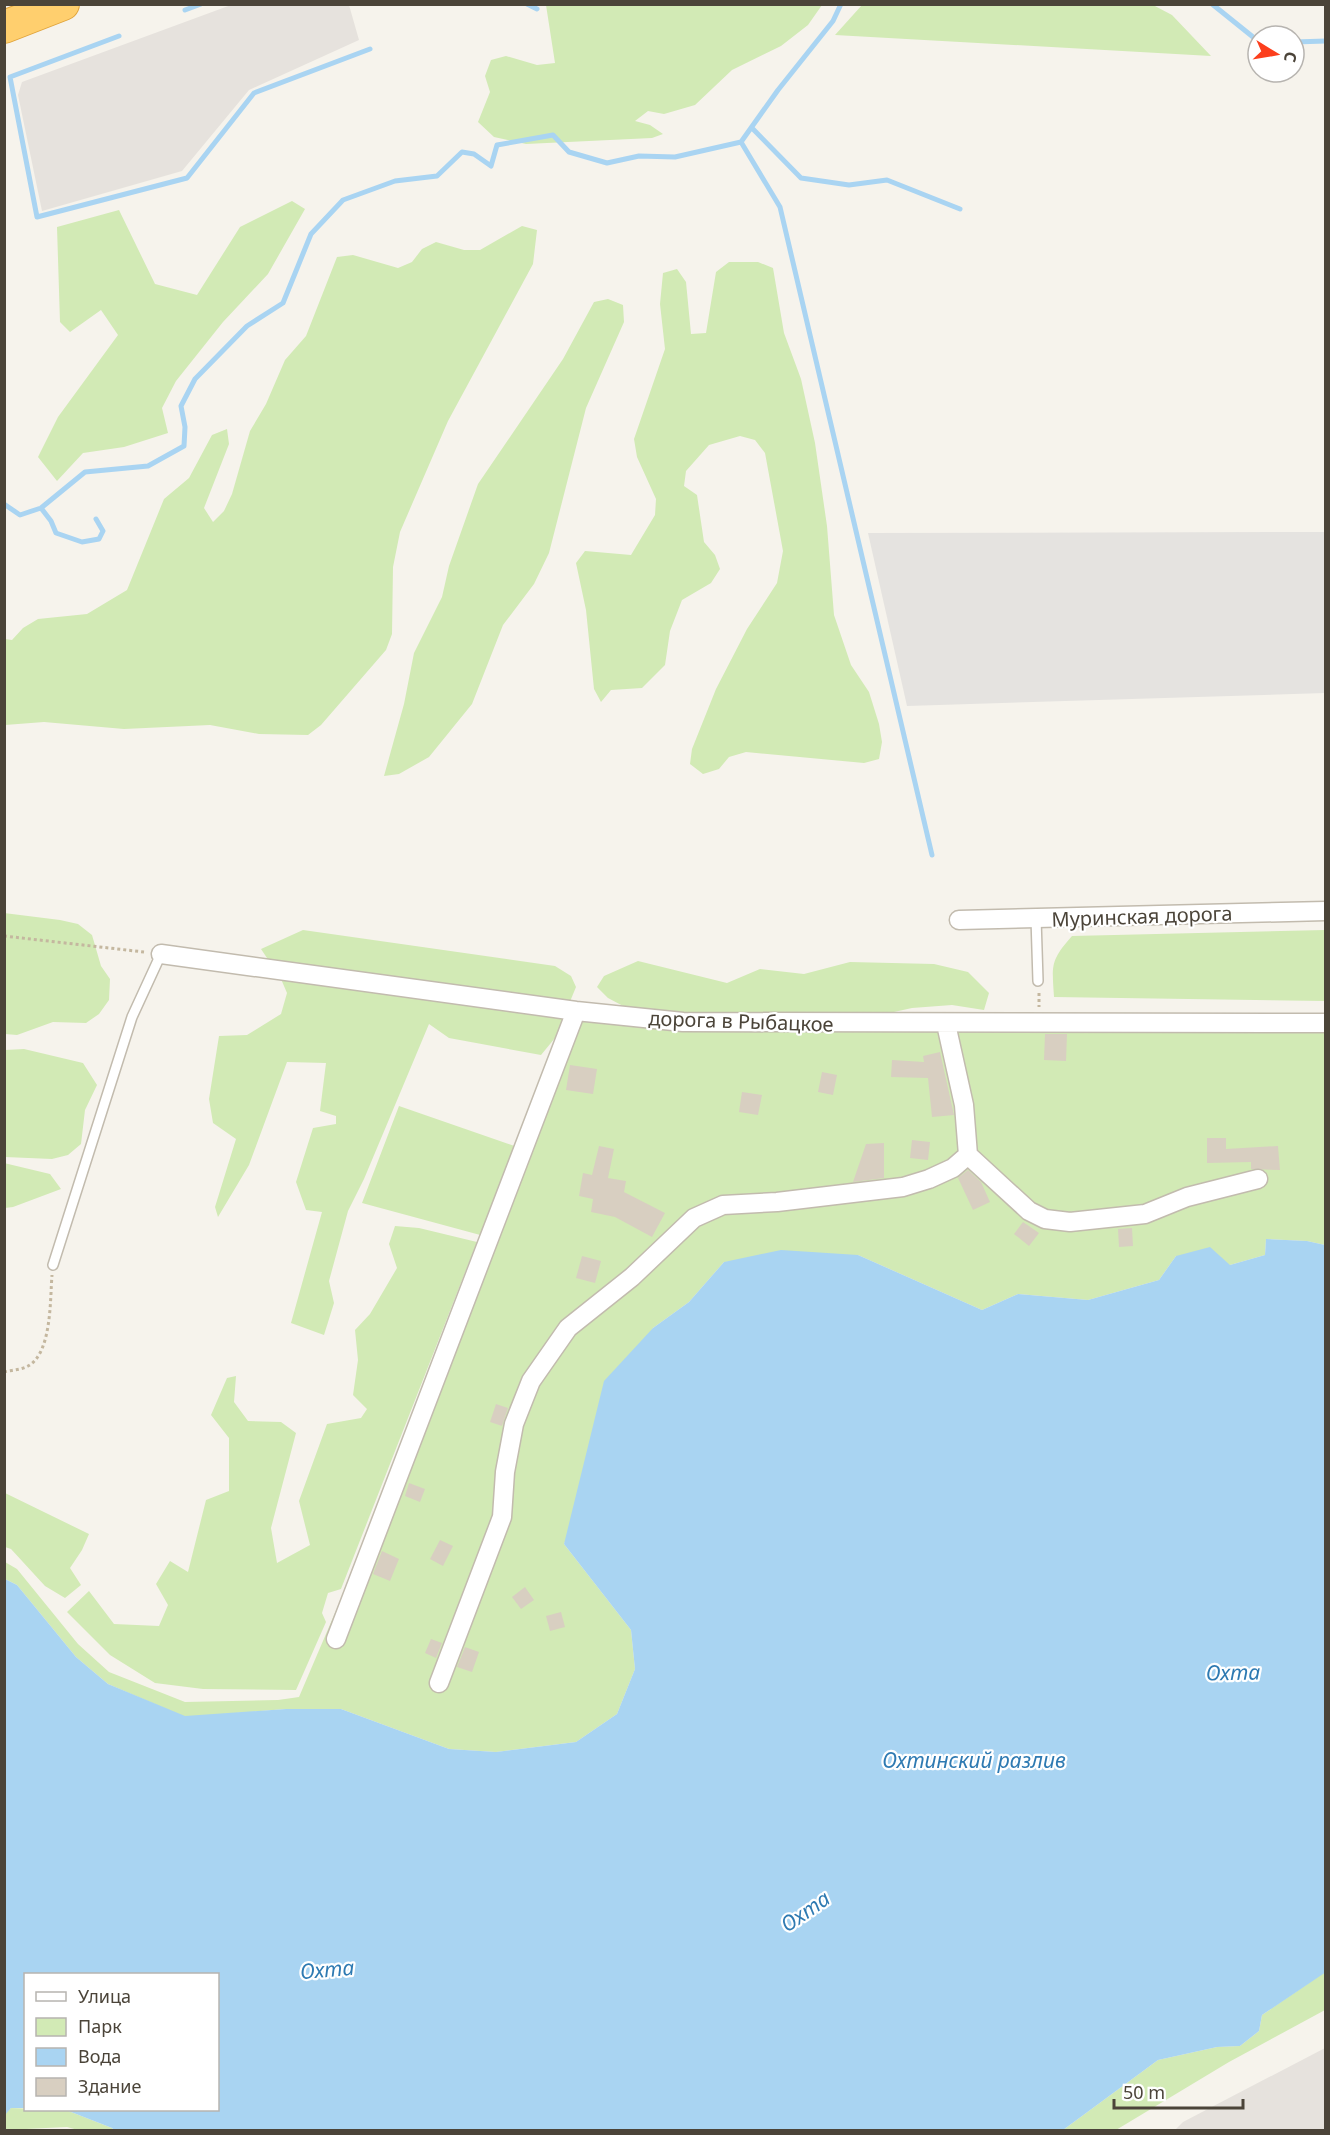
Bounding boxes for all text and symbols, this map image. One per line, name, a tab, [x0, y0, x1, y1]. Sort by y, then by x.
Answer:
north arrow	[1246, 24, 1306, 84]
text: С	[1279, 50, 1303, 64]
street label: Муринская дорога	[1051, 899, 1233, 933]
street label: дорога в Рыбацкое	[648, 1004, 834, 1038]
water label: Охта	[1206, 1658, 1260, 1686]
water label: Охтинский разлив	[882, 1746, 1066, 1774]
water label: Охта	[775, 1884, 835, 1938]
water label: Охта	[299, 1953, 355, 1985]
legend	[24, 1973, 219, 2111]
text: Улица	[78, 1984, 131, 2008]
text: Парк	[78, 2014, 122, 2038]
text: Вода	[78, 2044, 121, 2068]
scale bar	[1114, 2072, 1243, 2110]
text: Здание	[78, 2074, 142, 2098]
text: 50 m	[1123, 2080, 1165, 2104]

